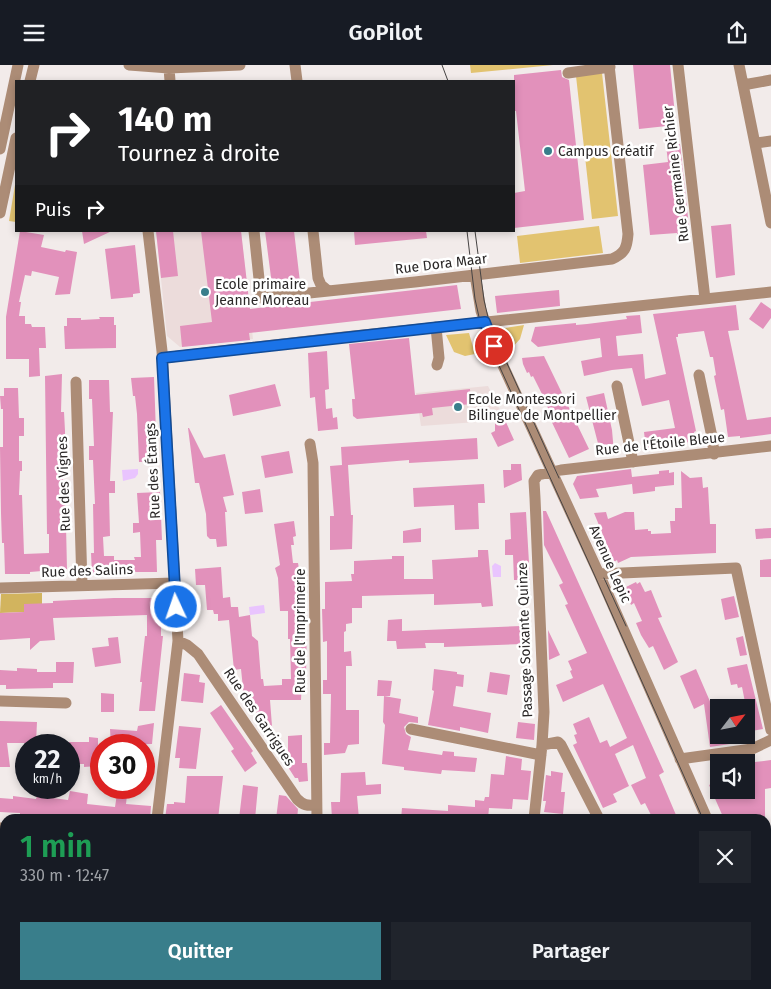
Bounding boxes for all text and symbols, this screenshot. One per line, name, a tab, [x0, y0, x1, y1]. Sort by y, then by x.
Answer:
icon: menu	[20, 19, 48, 47]
text: GoPilot	[349, 19, 422, 46]
icon: share	[723, 19, 751, 47]
text: 140 m	[118, 98, 212, 140]
icon: right	[35, 100, 100, 165]
street label: Rue Germaine Richier	[659, 104, 693, 243]
text: Tournez à droite	[118, 140, 280, 167]
place label: Campus Créatif	[558, 143, 655, 160]
marker: Campus Créatif	[542, 145, 554, 157]
icon: right	[81, 195, 109, 223]
text: Puis	[35, 198, 71, 221]
street label: Rue Dora Maar	[394, 250, 489, 278]
place label: Ecole primaire Jeanne Moreau	[215, 276, 309, 309]
marker: Ecole primaire Jeanne Moreau	[199, 286, 211, 298]
pin	[473, 325, 515, 367]
icon: arrive	[480, 332, 508, 360]
place label: Ecole Montessori Bilingue de Montpellier	[468, 391, 617, 424]
marker: Ecole Montessori Bilingue de Montpellier	[452, 401, 464, 413]
street label: Rue des Étangs	[141, 422, 164, 519]
street label: Rue de l'Étoile Bleue	[594, 428, 726, 459]
street label: Rue des Vignes	[54, 435, 74, 532]
street label: Avenue Lepic	[585, 522, 635, 606]
street label: Rue des Salins	[41, 561, 134, 581]
street label: Passage Soixante Quinze	[514, 562, 536, 718]
street label: Rue de l'Imprimerie	[292, 568, 309, 694]
position arrow	[149, 580, 201, 632]
street label: Rue des Garrigues	[220, 665, 298, 770]
north arrow	[710, 699, 755, 744]
map controls	[710, 699, 755, 799]
speed limit sign: 30	[90, 734, 155, 799]
text: 22	[35, 745, 60, 775]
button: sound	[710, 754, 755, 799]
text: km/h	[33, 772, 62, 786]
text: 1 min	[20, 829, 92, 865]
button: close	[699, 831, 751, 883]
text: 330 m · 12:47	[20, 866, 109, 885]
button: Quitter	[20, 922, 381, 980]
button: Partager	[391, 922, 751, 980]

